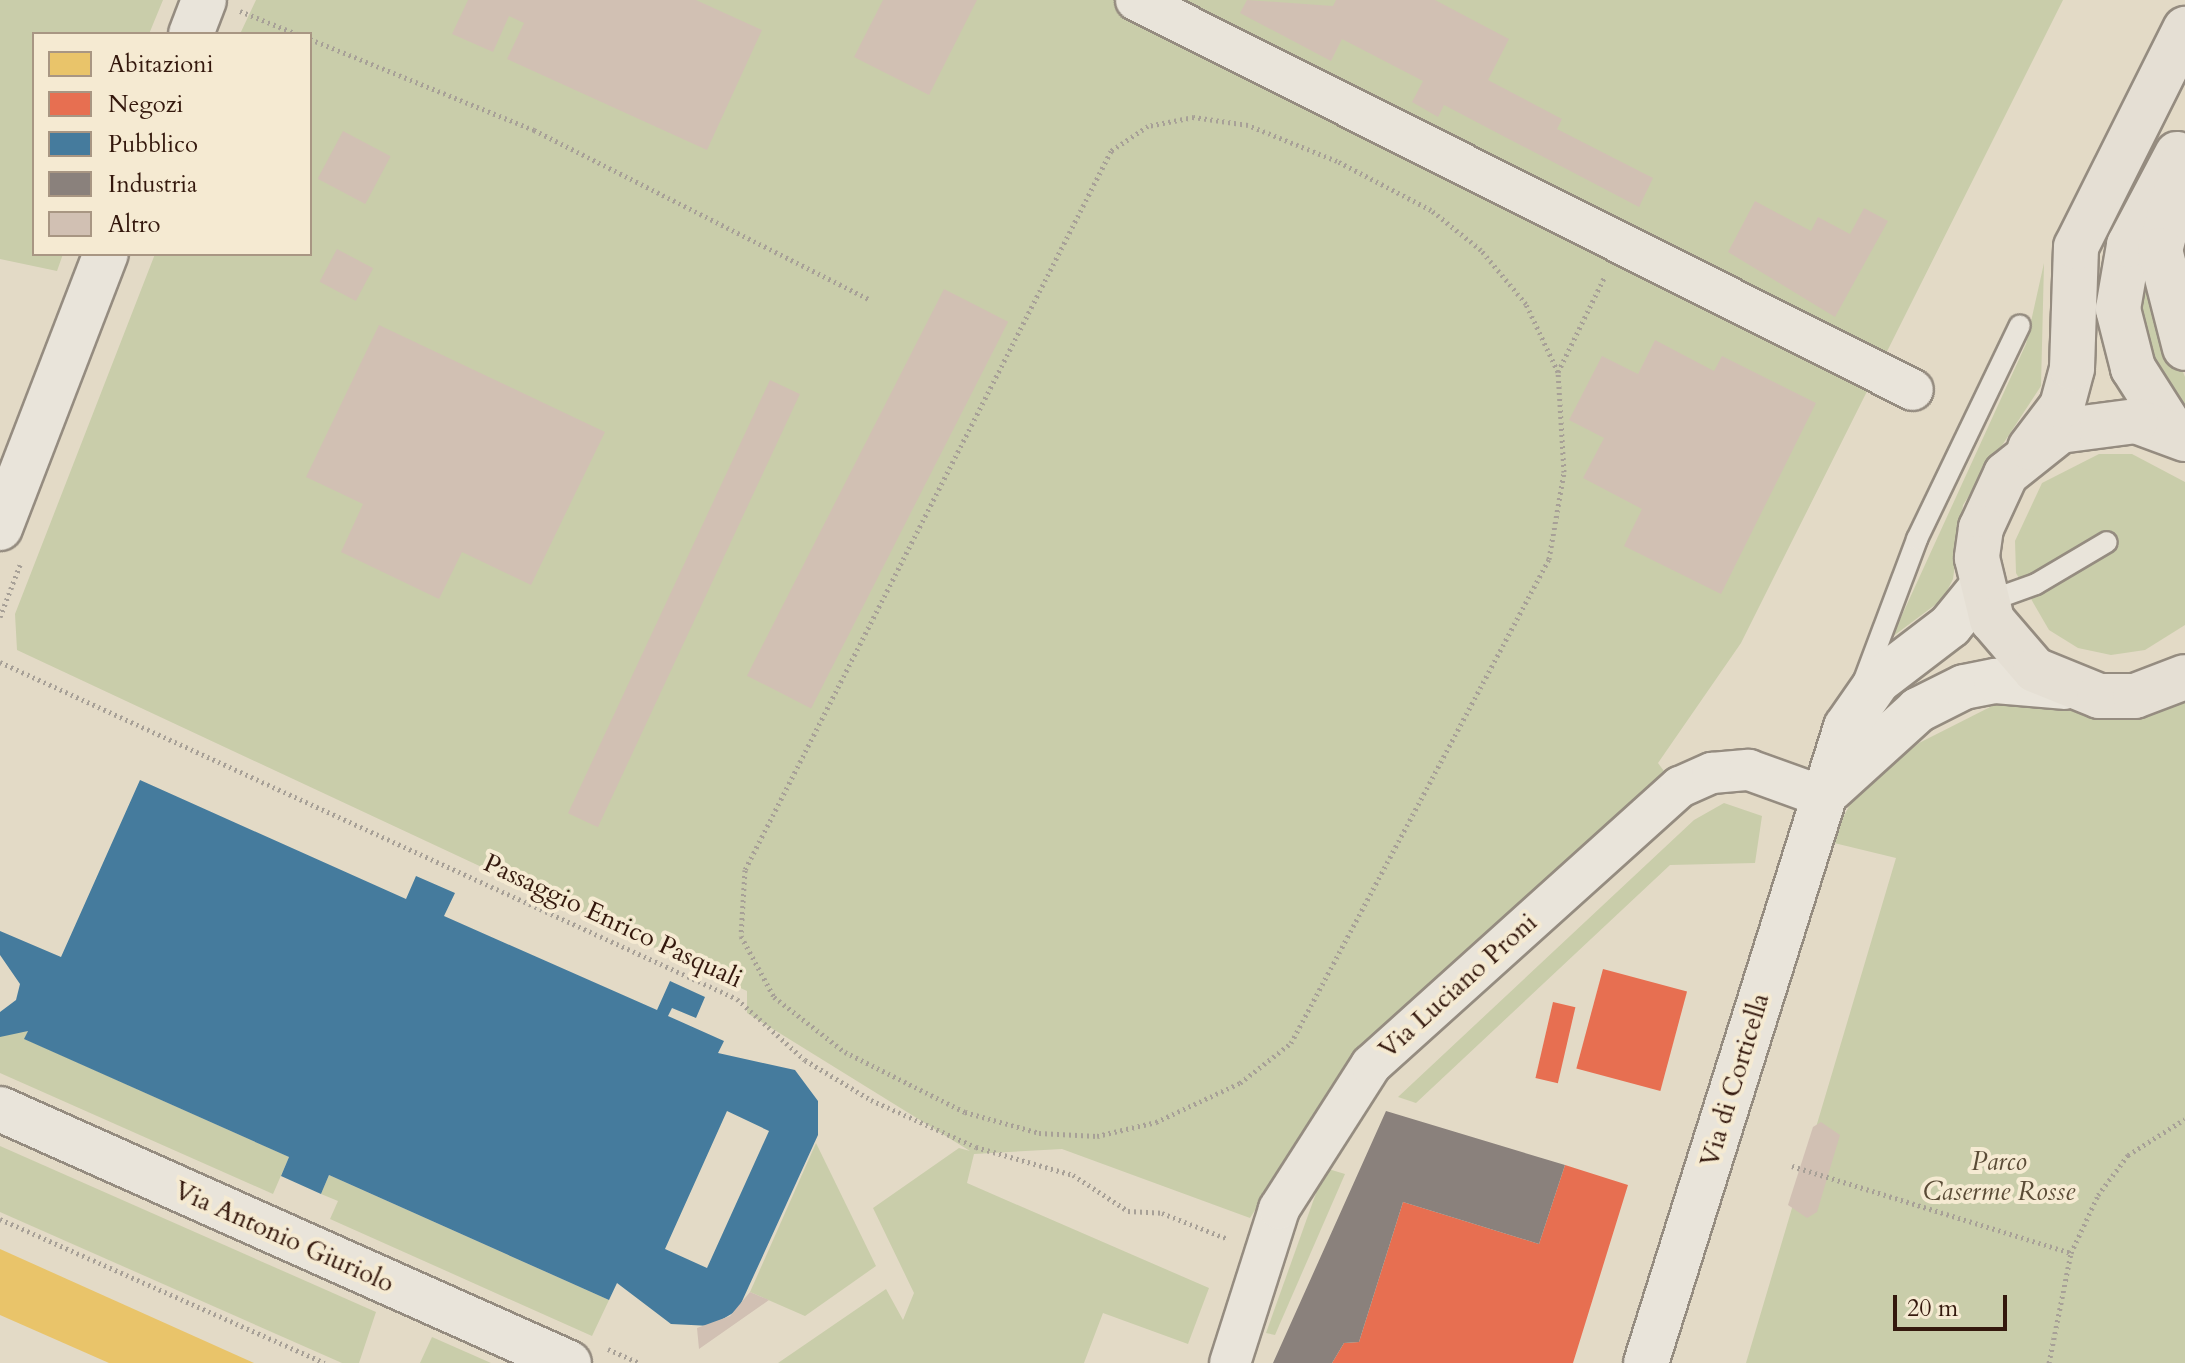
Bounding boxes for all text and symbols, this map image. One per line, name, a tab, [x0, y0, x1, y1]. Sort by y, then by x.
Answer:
legend	[32, 32, 312, 256]
text: Abitazioni	[108, 48, 214, 81]
text: Negozi	[108, 88, 183, 121]
text: Pubblico	[108, 128, 198, 161]
text: Industria	[108, 168, 197, 201]
text: Altro	[108, 208, 161, 241]
street label: Passaggio Enrico Pasquali	[479, 847, 747, 995]
street label: Via Luciano Proni	[1373, 907, 1543, 1065]
street label: Via di Corticella	[1694, 989, 1776, 1171]
park label: Parco Caserme Rosse	[1923, 1146, 2075, 1208]
street label: Via Antonio Giuriolo	[169, 1175, 399, 1299]
scale bar	[1897, 1279, 2011, 1329]
text: 20 m	[1907, 1292, 1958, 1325]

